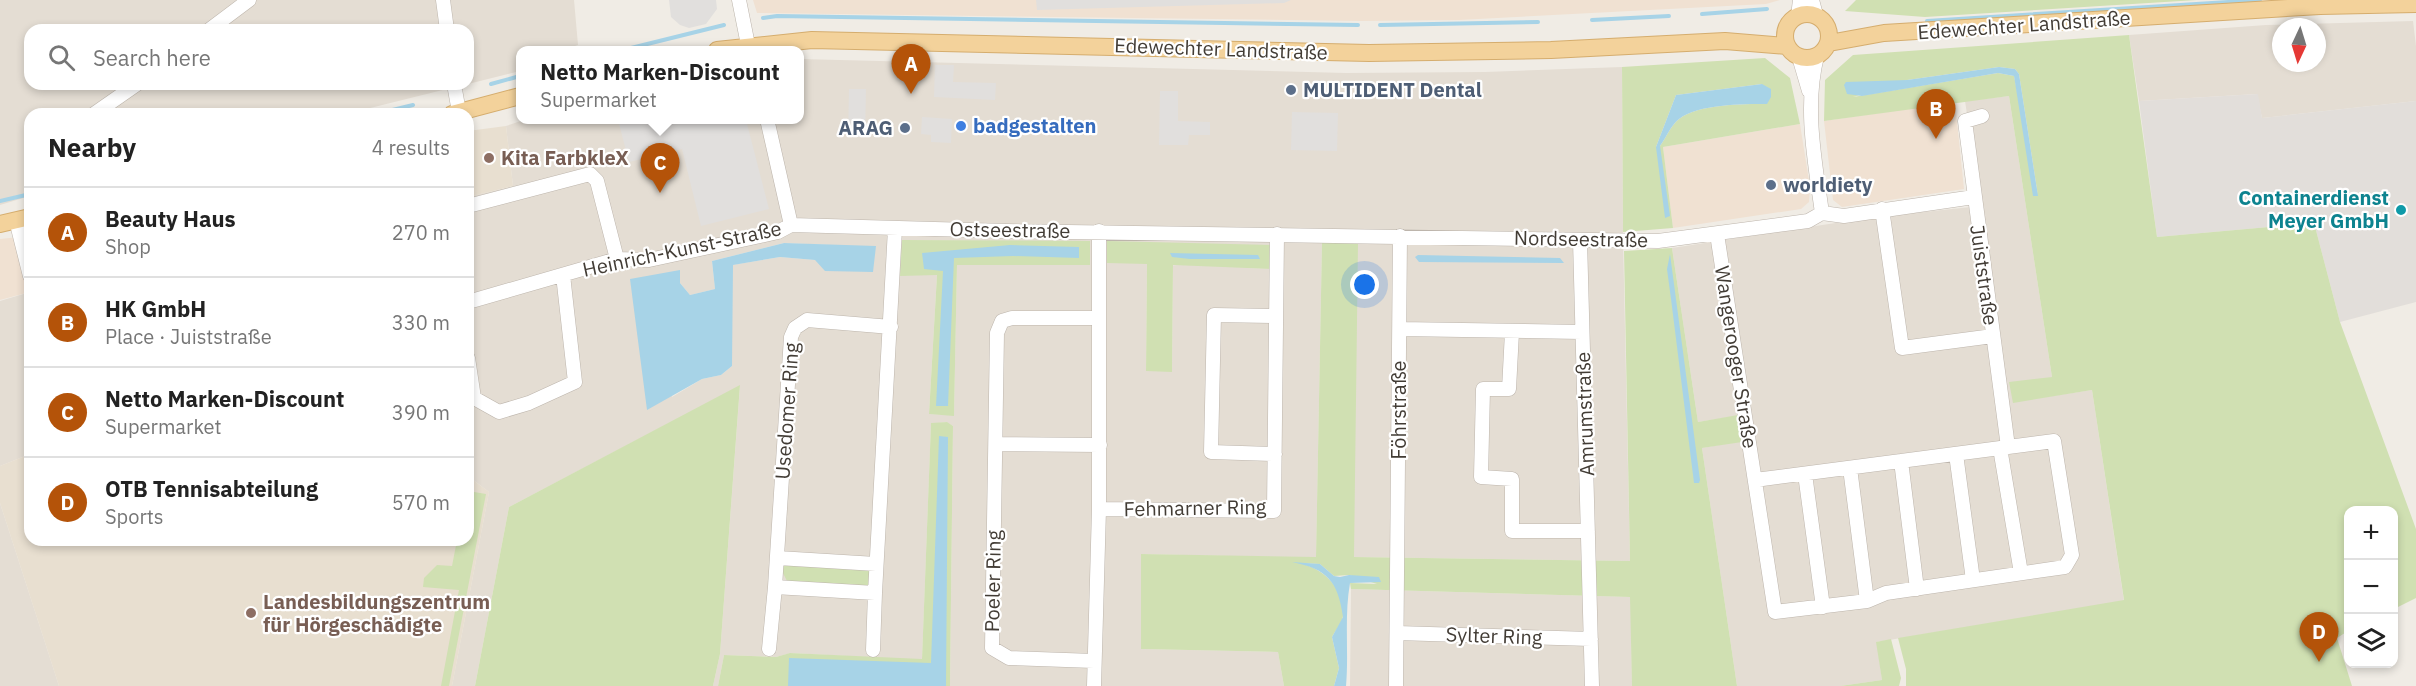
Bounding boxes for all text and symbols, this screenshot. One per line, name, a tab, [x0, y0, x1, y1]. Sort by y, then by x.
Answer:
street label: Edewechter Landstraße	[1917, 4, 2131, 45]
north arrow	[2272, 18, 2326, 72]
search box	[24, 24, 474, 90]
street label: Edewechter Landstraße	[1114, 31, 1328, 66]
icon: search	[45, 41, 78, 74]
text: Search here	[93, 43, 211, 72]
pin: A	[892, 44, 930, 94]
popup	[516, 46, 804, 124]
text: Netto Marken-Discount	[540, 57, 780, 86]
place label: MULTIDENT Dental	[1303, 76, 1482, 103]
marker: MULTIDENT Dental	[1284, 83, 1298, 97]
text: Supermarket	[540, 86, 657, 113]
pin: B	[1916, 90, 1956, 139]
place label: badgestalten	[973, 112, 1097, 139]
place label: ARAG	[838, 114, 893, 141]
marker: badgestalten	[954, 119, 968, 133]
marker: ARAG	[898, 121, 912, 135]
text: Nearby	[48, 130, 136, 164]
text: 4 results	[372, 134, 450, 161]
place label: Kita FarbkleX	[501, 144, 629, 171]
pin: C	[640, 144, 680, 193]
marker: Kita FarbkleX	[482, 151, 496, 165]
place label: worldiety	[1783, 171, 1873, 198]
marker: worldiety	[1764, 178, 1778, 192]
place label: Containerdienst Meyer GmbH	[2238, 184, 2389, 234]
marker: Containerdienst Meyer GmbH	[2394, 203, 2408, 217]
text: Beauty Haus	[105, 204, 236, 233]
street label: Heinrich-Kunst-Straße	[580, 214, 784, 283]
street label: Ostseestraße	[949, 215, 1071, 244]
text: A	[61, 219, 74, 246]
text: 270 m	[392, 219, 450, 246]
street label: Juiststraße	[1964, 223, 2005, 327]
street label: Nordseestraße	[1514, 224, 1648, 253]
text: Shop	[105, 233, 151, 260]
street label: Wangerooger Straße	[1709, 264, 1764, 450]
your location	[1350, 270, 1379, 299]
text: HK GmbH	[105, 294, 206, 323]
text: B	[61, 309, 74, 336]
text: 330 m	[392, 309, 450, 336]
text: Place · Juiststraße	[105, 323, 272, 350]
street label: Usedomer Ring	[768, 341, 805, 480]
street label: Amrumstraße	[1569, 351, 1600, 477]
street label: Föhrstraße	[1385, 361, 1412, 459]
text: Netto Marken-Discount	[105, 384, 344, 413]
text: C	[61, 399, 74, 426]
text: 390 m	[392, 399, 450, 426]
text: Supermarket	[105, 413, 222, 440]
text: OTB Tennisabteilung	[105, 474, 318, 503]
text: D	[61, 489, 74, 516]
text: 570 m	[392, 489, 450, 516]
street label: Fehmarner Ring	[1123, 493, 1267, 522]
text: Sports	[105, 503, 164, 530]
map controls	[2344, 506, 2398, 668]
button: +	[2344, 506, 2398, 560]
street label: Poeler Ring	[978, 529, 1007, 632]
button: −	[2344, 560, 2398, 614]
place label: Landesbildungszentrum für Hörgeschädigte	[263, 588, 490, 638]
marker: Landesbildungszentrum für Hörgeschädigte	[244, 606, 258, 620]
pin: D	[2300, 612, 2338, 662]
button: layers	[2344, 614, 2398, 668]
street label: Sylter Ring	[1445, 620, 1543, 651]

